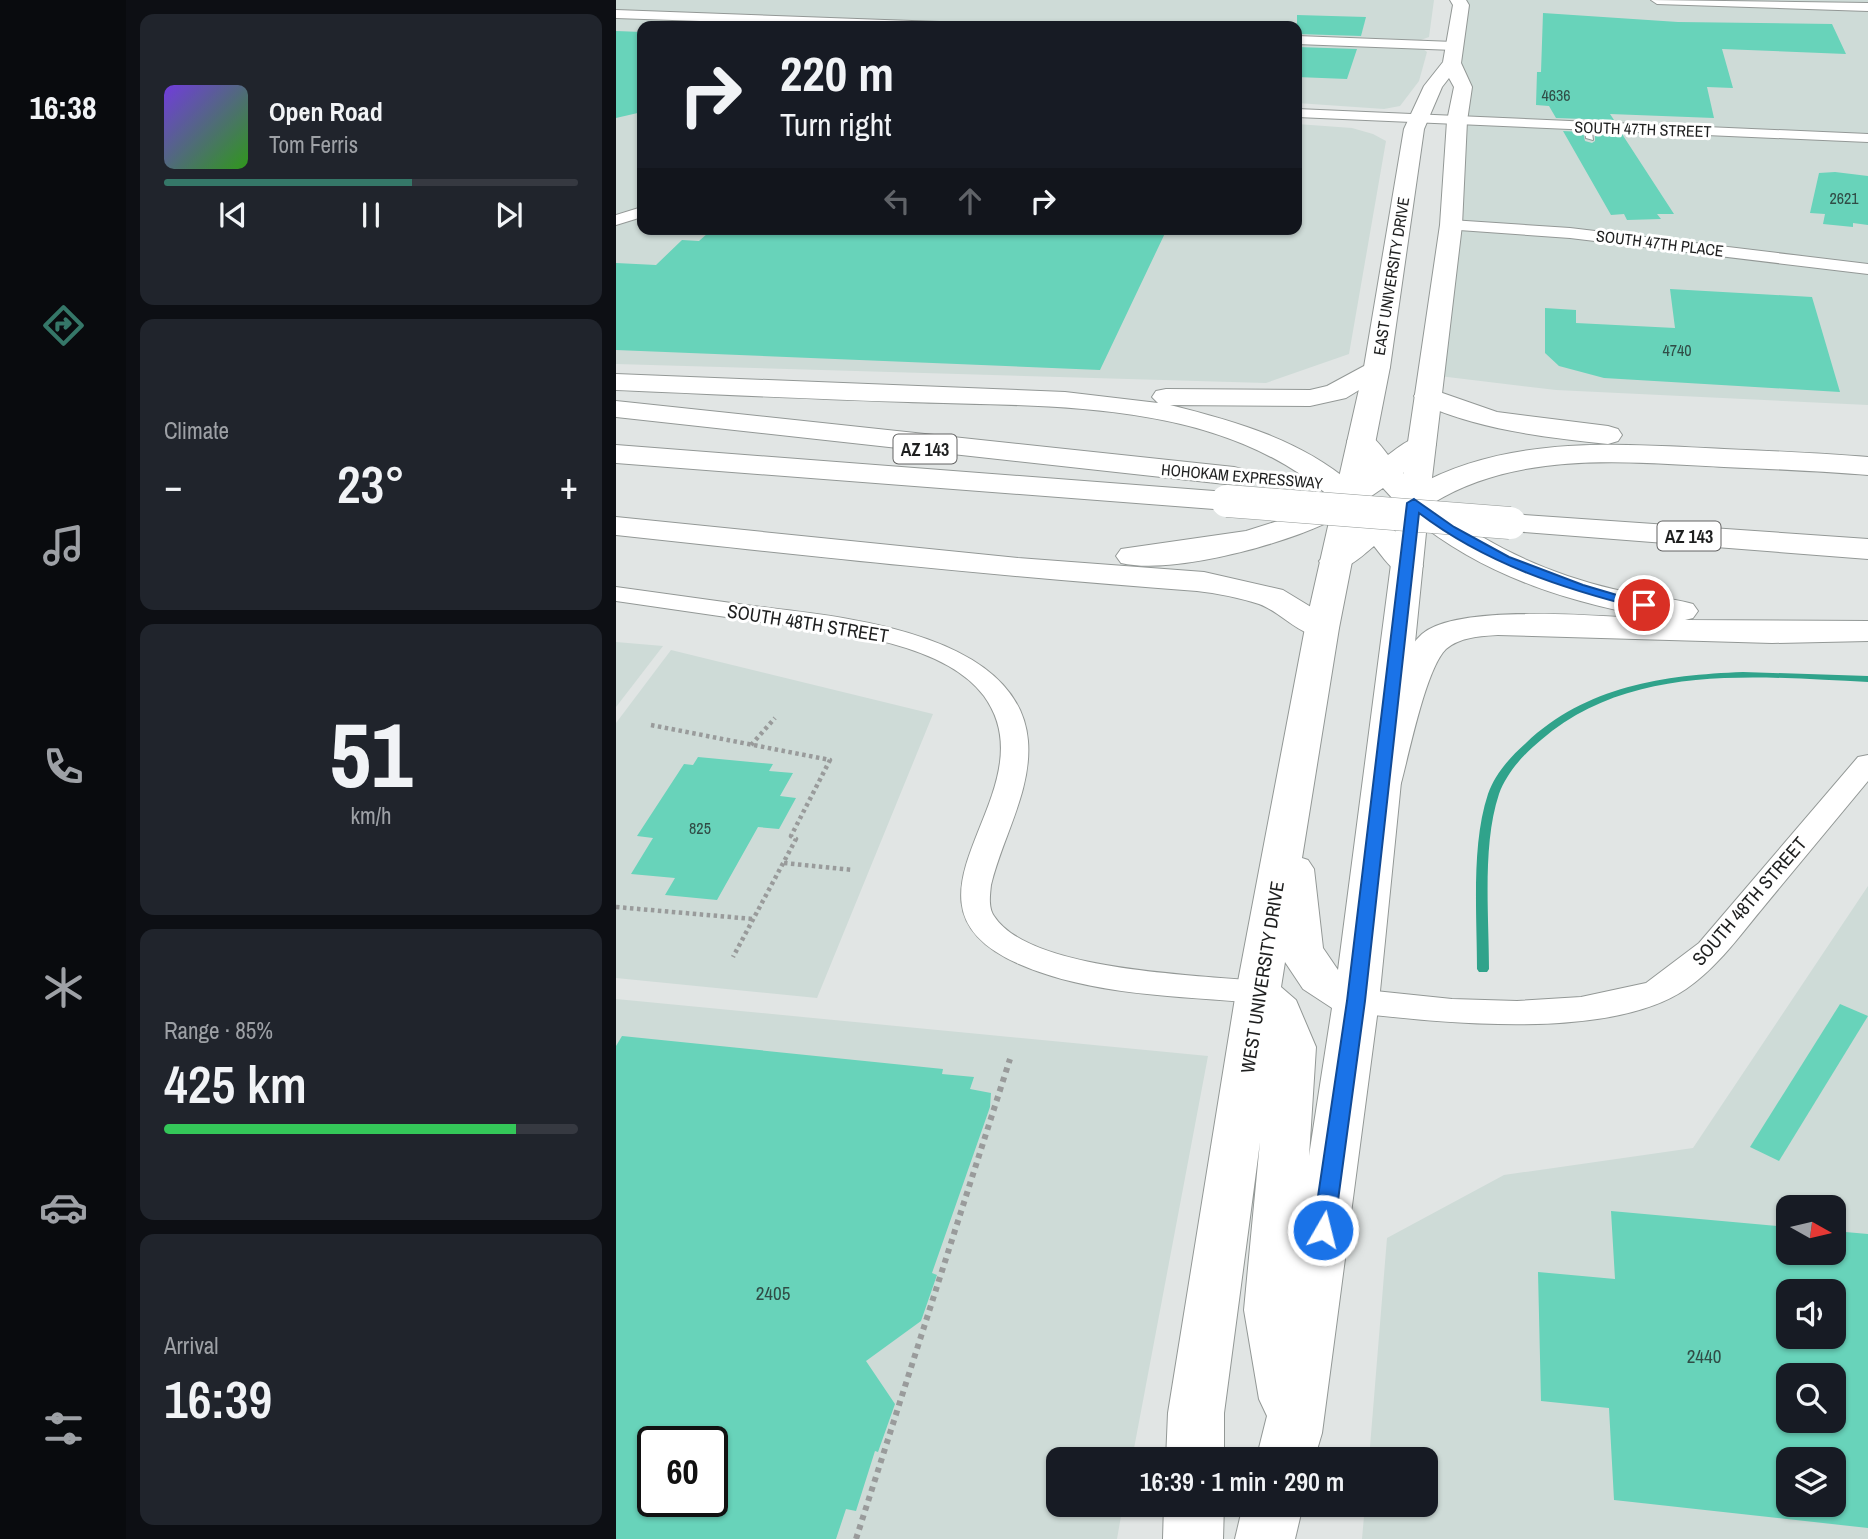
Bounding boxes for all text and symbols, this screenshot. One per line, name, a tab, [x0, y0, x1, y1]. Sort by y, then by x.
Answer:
text: 220 m	[780, 40, 894, 106]
icon: right	[665, 49, 756, 140]
house number: 4636	[1541, 84, 1571, 106]
text: 16:38	[29, 86, 97, 129]
text: Open Road	[269, 94, 383, 129]
text: Turn right	[780, 103, 892, 146]
street label: SOUTH 47TH STREET	[1574, 116, 1712, 142]
text: Tom Ferris	[269, 129, 358, 160]
icon: left	[878, 182, 916, 220]
icon: ahead	[951, 182, 989, 220]
icon: right	[1024, 182, 1062, 220]
house number: 2621	[1829, 187, 1859, 209]
street label: EAST UNIVERSITY DRIVE	[1368, 195, 1414, 357]
icon: previous	[214, 196, 252, 234]
icon: pause	[352, 196, 390, 234]
icon: next	[490, 196, 528, 234]
street label: SOUTH 47TH PLACE	[1595, 224, 1725, 262]
icon: directions	[39, 301, 88, 350]
house number: 4740	[1662, 339, 1692, 361]
text: Climate	[164, 415, 229, 446]
road number: AZ 143	[894, 434, 956, 463]
text: 23°	[337, 449, 405, 519]
street label: HOHOKAM EXPRESSWAY	[1160, 458, 1324, 494]
text: −	[164, 460, 182, 511]
text: +	[560, 460, 578, 511]
icon: music	[39, 521, 88, 570]
road number: AZ 143	[1658, 522, 1720, 550]
pin	[1614, 575, 1674, 635]
icon: arrive	[1625, 586, 1663, 624]
street label: SOUTH 48TH STREET	[726, 597, 891, 649]
text: 51	[330, 693, 413, 815]
icon: phone	[39, 742, 88, 791]
text: km/h	[351, 800, 391, 831]
house number: 825	[689, 817, 711, 839]
street label: SOUTH 48TH STREET	[1686, 831, 1813, 971]
street label: WEST UNIVERSITY DRIVE	[1234, 879, 1290, 1075]
icon: climate	[39, 963, 88, 1012]
text: Range · 85%	[164, 1015, 273, 1046]
text: 425 km	[164, 1049, 307, 1119]
icon: car	[39, 1183, 88, 1232]
position arrow	[1286, 1193, 1360, 1267]
north arrow	[1776, 1195, 1846, 1265]
map controls	[1776, 1195, 1846, 1517]
button: sound	[1776, 1279, 1846, 1349]
house number: 2405	[756, 1280, 791, 1306]
text: Arrival	[164, 1330, 219, 1361]
house number: 2440	[1687, 1343, 1721, 1369]
button: search	[1776, 1363, 1846, 1433]
text: 16:39	[164, 1364, 272, 1434]
icon: filters	[39, 1404, 88, 1453]
speed limit sign: 60	[637, 1426, 728, 1517]
button: layers	[1776, 1447, 1846, 1517]
text: 16:39 · 1 min · 290 m	[1140, 1464, 1344, 1499]

